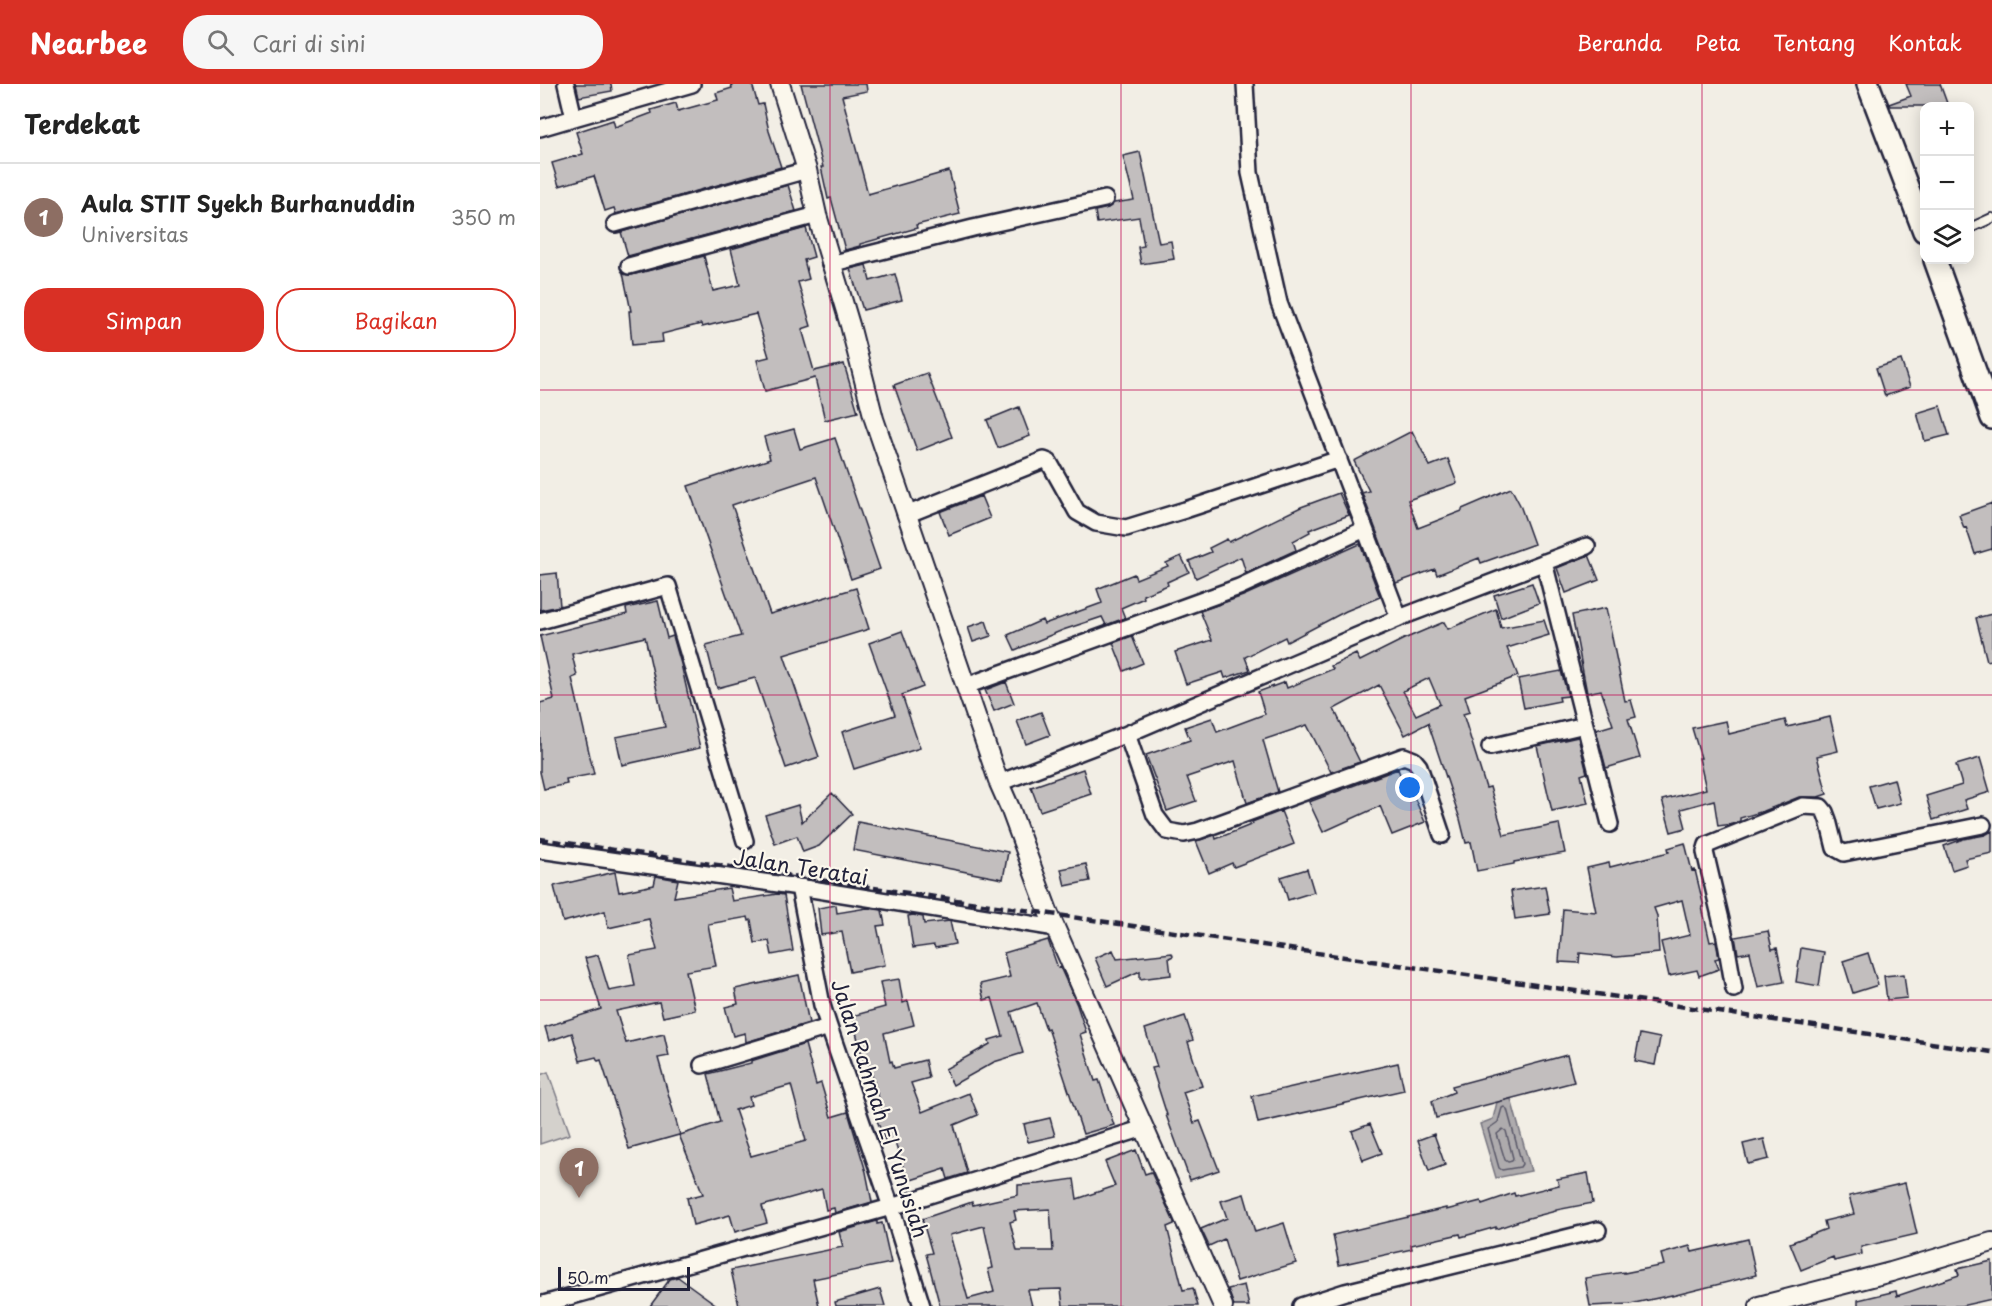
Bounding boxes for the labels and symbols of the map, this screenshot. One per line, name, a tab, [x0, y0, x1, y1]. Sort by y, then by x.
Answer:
your location	[1395, 773, 1424, 802]
street label: Jalan Teratai	[731, 840, 871, 892]
street label: Jalan Rahmah El Yunusiah	[824, 975, 938, 1241]
pin: 1	[560, 1148, 598, 1198]
scale bar	[558, 1264, 690, 1292]

